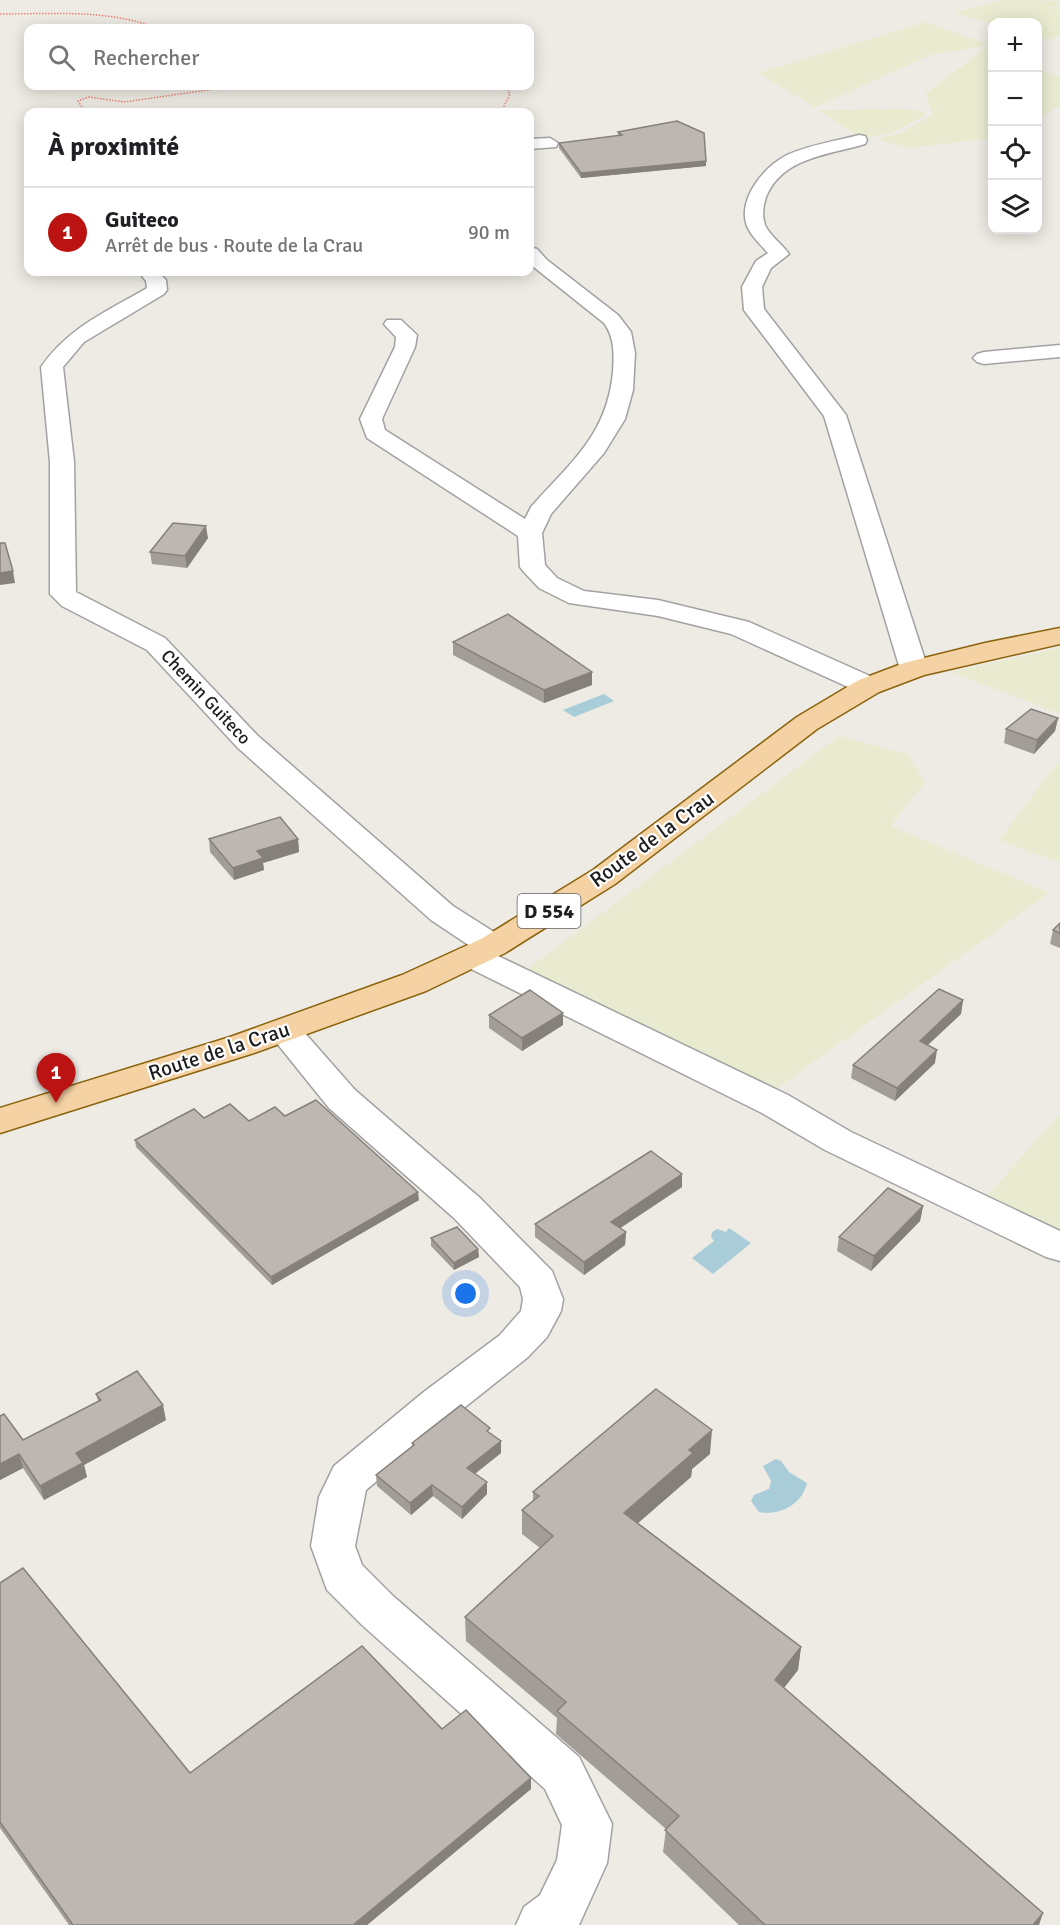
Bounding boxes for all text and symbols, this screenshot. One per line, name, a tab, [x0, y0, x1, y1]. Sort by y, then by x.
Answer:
map controls	[988, 18, 1042, 234]
button: +	[988, 18, 1042, 72]
search box	[24, 24, 534, 90]
icon: search	[45, 41, 78, 74]
text: Rechercher	[93, 44, 199, 71]
button: −	[988, 72, 1042, 126]
button: locate	[988, 126, 1042, 180]
text: À proximité	[48, 131, 179, 163]
button: layers	[988, 180, 1042, 234]
text: Guiteco	[105, 206, 179, 233]
text: 1	[62, 220, 73, 245]
text: 90 m	[468, 220, 510, 245]
text: Arrêt de bus · Route de la Crau	[105, 233, 363, 258]
street label: Chemin Guiteco	[156, 645, 256, 749]
street label: Route de la Crau	[585, 785, 719, 893]
road number: D 554	[518, 894, 580, 928]
street label: Route de la Crau	[145, 1016, 293, 1086]
pin: 1	[36, 1054, 76, 1103]
your location	[451, 1279, 480, 1308]

